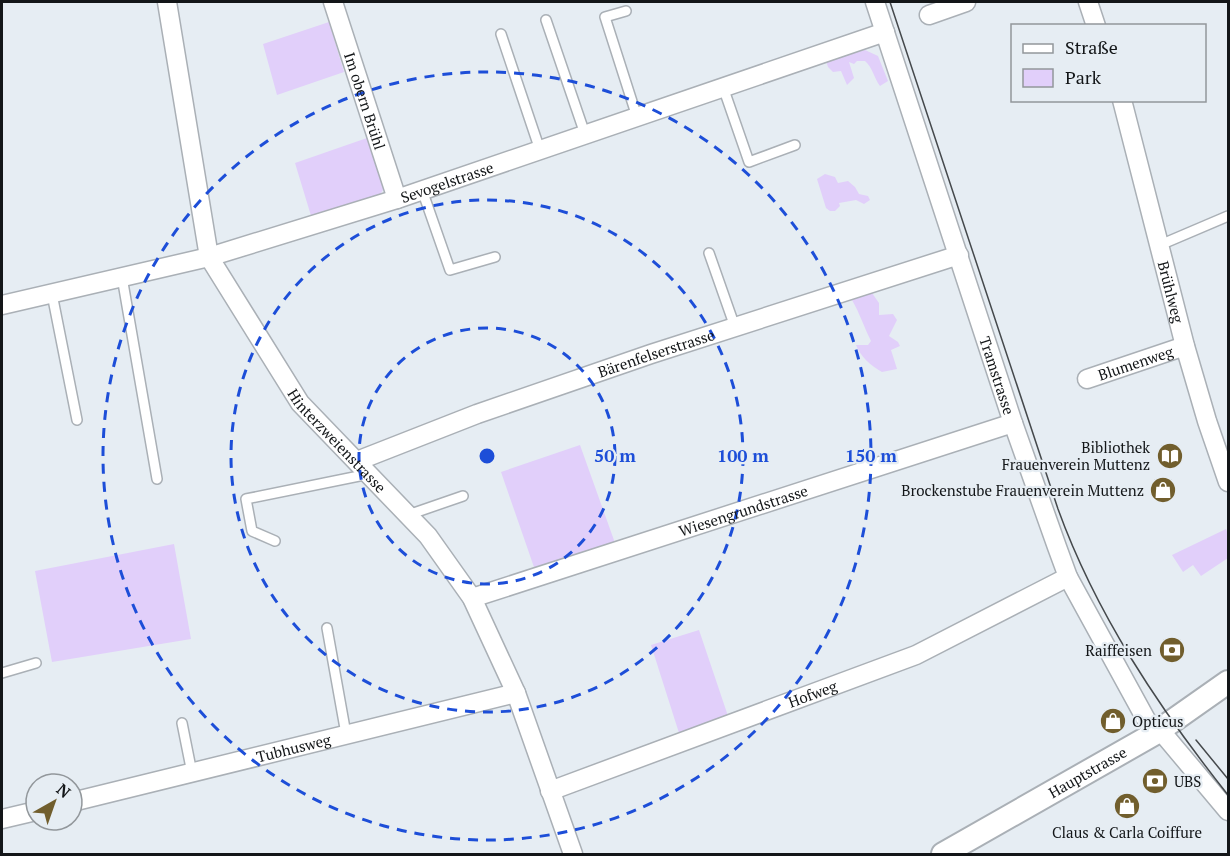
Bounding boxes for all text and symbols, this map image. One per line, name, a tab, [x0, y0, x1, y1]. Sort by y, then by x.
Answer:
legend	[1011, 24, 1206, 102]
text: Straße	[1065, 35, 1118, 59]
street label: Im obern Brühl	[340, 50, 390, 152]
text: Park	[1065, 65, 1102, 89]
street label: Sevogelstrasse	[398, 157, 496, 207]
street label: Brühlweg	[1154, 259, 1189, 326]
street label: Bärenfelserstrasse	[595, 324, 717, 382]
street label: Tramstrasse	[975, 334, 1020, 417]
street label: Blumenweg	[1095, 340, 1177, 385]
street label: Hinterzweienstrasse	[283, 385, 391, 497]
place label: Bibliothek Frauenverein Muttenz	[1002, 437, 1150, 474]
library icon: Bibliothek Frauenverein Muttenz	[1155, 441, 1185, 471]
text: 50 m	[594, 443, 636, 467]
text: 100 m	[717, 443, 769, 467]
text: 150 m	[845, 443, 897, 467]
centre of rings	[477, 446, 497, 466]
shop icon: Brockenstube Frauenverein Muttenz	[1148, 475, 1178, 505]
street label: Wiesengrundstrasse	[676, 480, 810, 541]
place label: Brockenstube Frauenverein Muttenz	[901, 480, 1144, 500]
bank icon: Raiffeisen	[1157, 635, 1187, 665]
place label: Raiffeisen	[1085, 640, 1152, 660]
street label: Hofweg	[785, 675, 841, 712]
shop icon: Opticus	[1098, 706, 1128, 736]
place label: Opticus	[1132, 711, 1184, 731]
street label: Tubhusweg	[254, 729, 334, 766]
street label: Hauptstrasse	[1045, 742, 1130, 802]
bank icon: UBS	[1140, 766, 1170, 796]
place label: UBS	[1174, 771, 1201, 791]
north arrow	[24, 772, 84, 832]
text: N	[52, 778, 75, 803]
shop icon: Claus & Carla Coiffure	[1112, 791, 1142, 821]
place label: Claus & Carla Coiffure	[1052, 822, 1202, 842]

